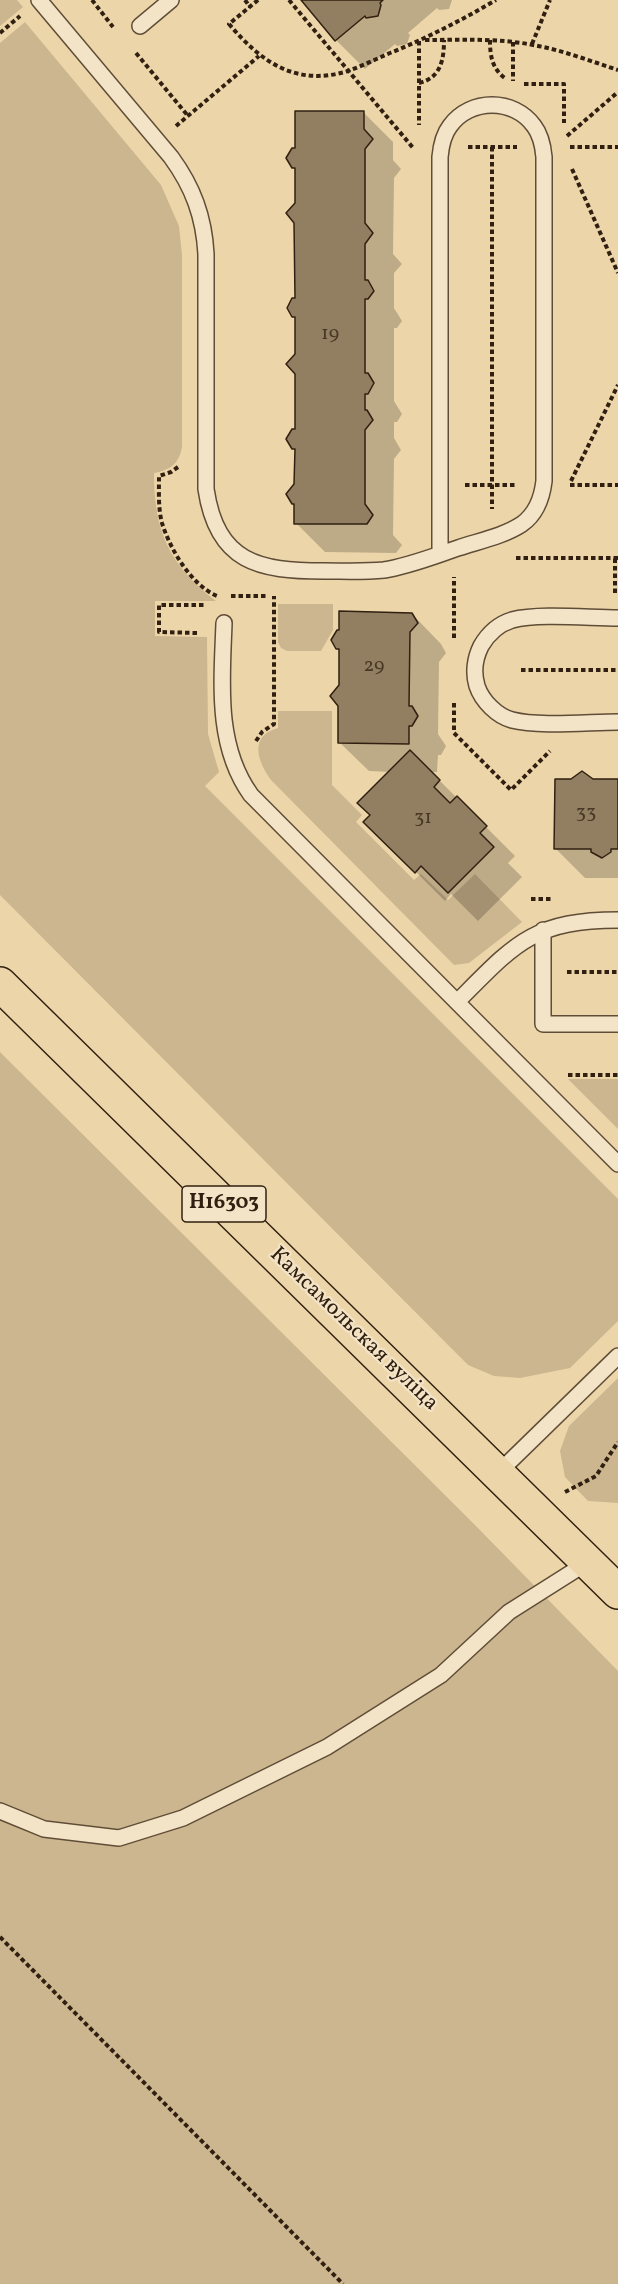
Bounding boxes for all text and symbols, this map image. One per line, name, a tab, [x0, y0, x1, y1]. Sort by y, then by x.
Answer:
house number: 19	[321, 323, 339, 347]
house number: 29	[364, 655, 384, 679]
house number: 33	[576, 802, 596, 826]
house number: 31	[414, 807, 432, 831]
road number: Н16303	[182, 1186, 266, 1222]
street label: Камсамольская вуліца	[263, 1243, 443, 1417]

